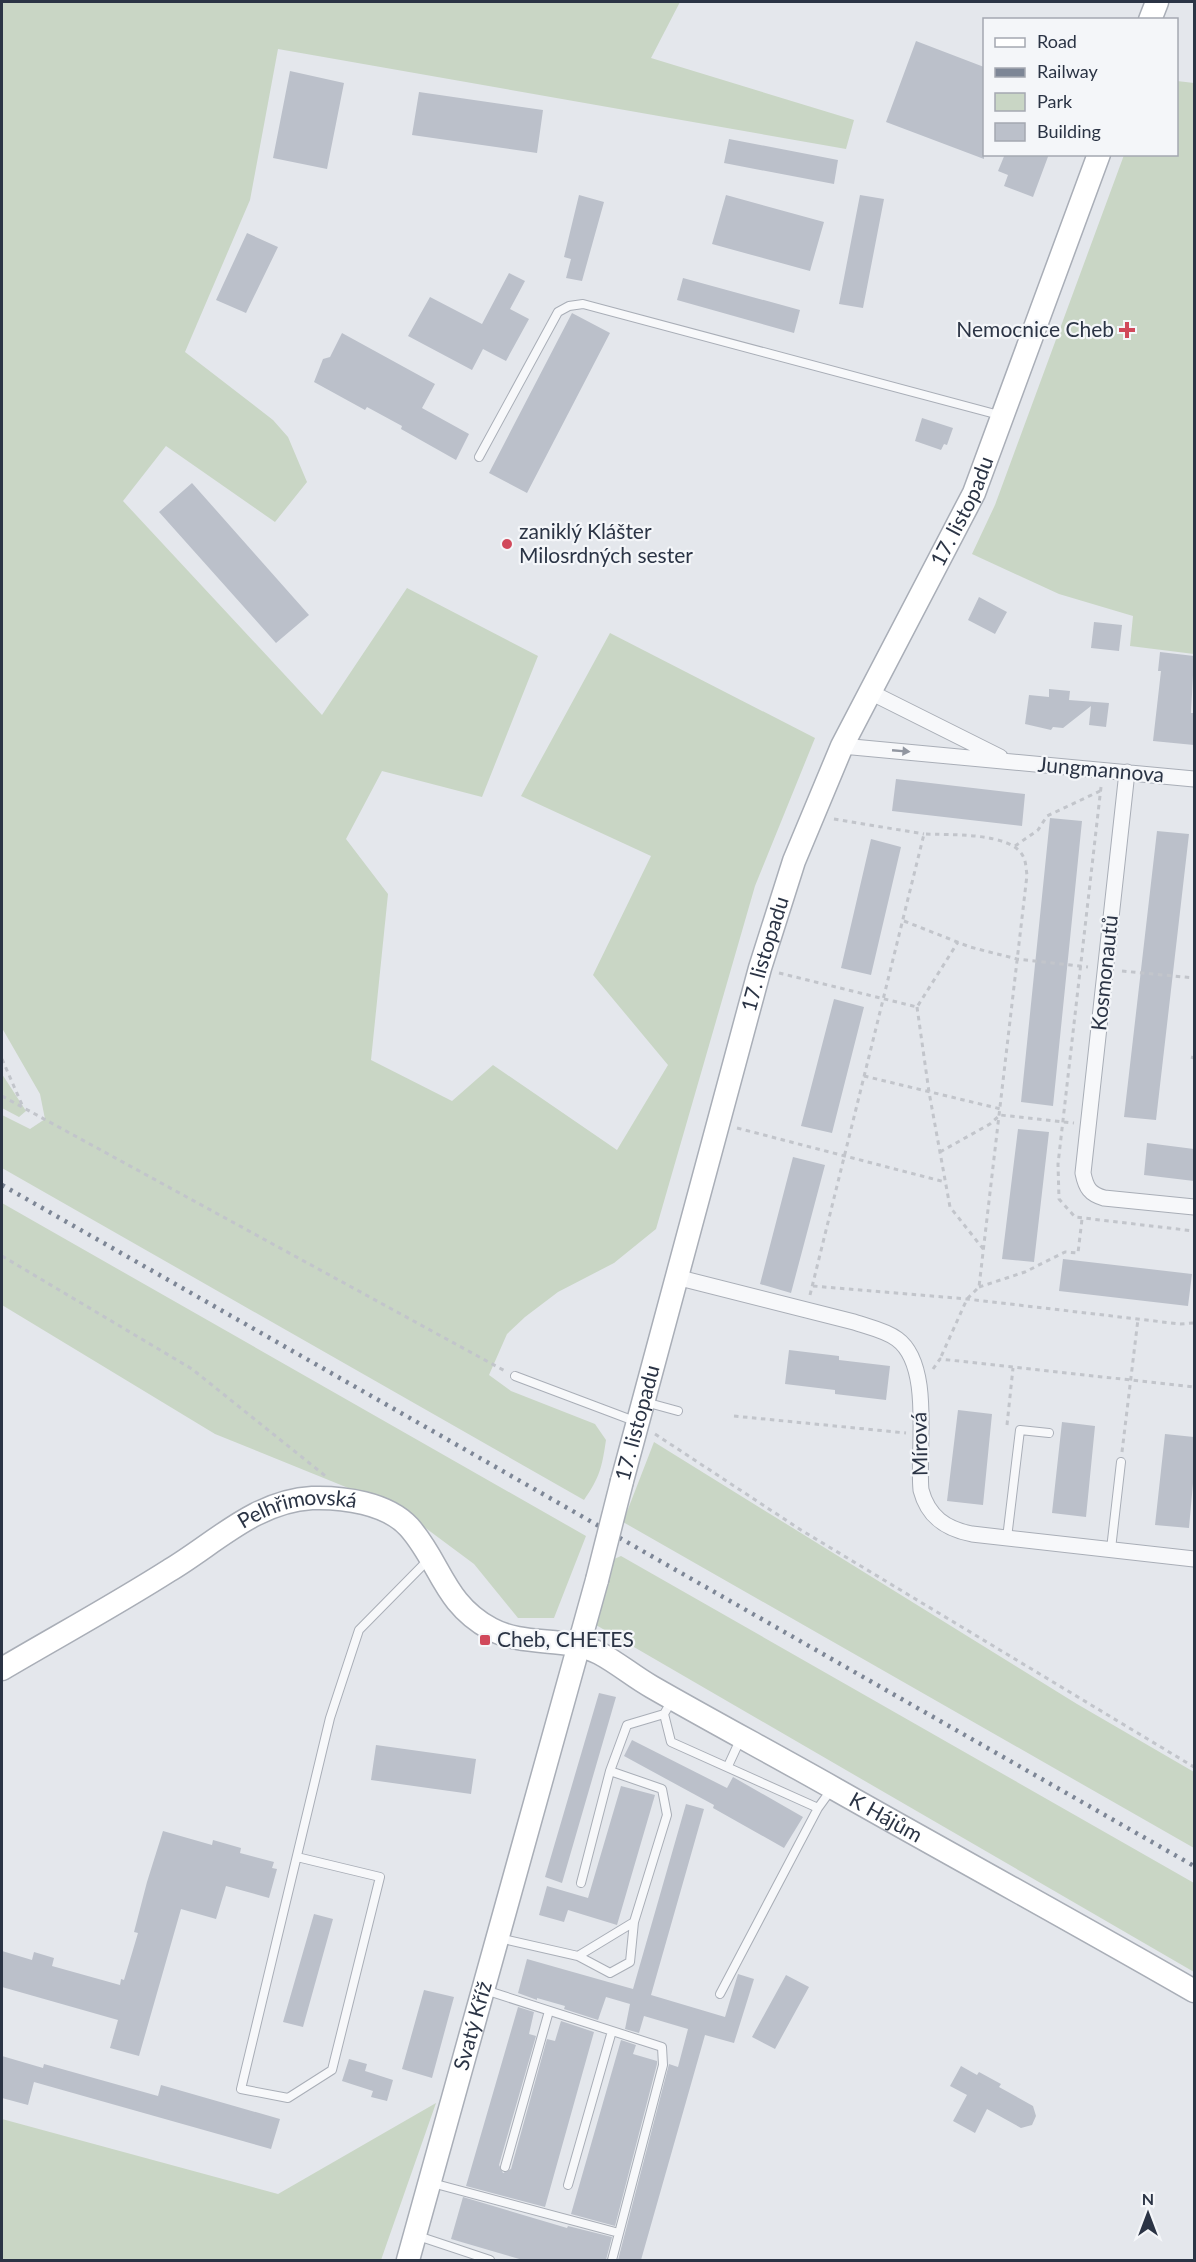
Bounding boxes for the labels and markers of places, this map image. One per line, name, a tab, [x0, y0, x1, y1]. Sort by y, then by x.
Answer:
place label: Nemocnice Cheb	[956, 316, 1114, 341]
marker: Nemocnice Cheb	[1118, 321, 1136, 339]
place label: zaniklý Klášter Milosrdných sester	[519, 518, 693, 567]
marker: zaniklý Klášter Milosrdných sester	[500, 537, 514, 551]
place label: Cheb, CHETES	[497, 1626, 634, 1651]
marker: Cheb, CHETES	[478, 1633, 492, 1647]

